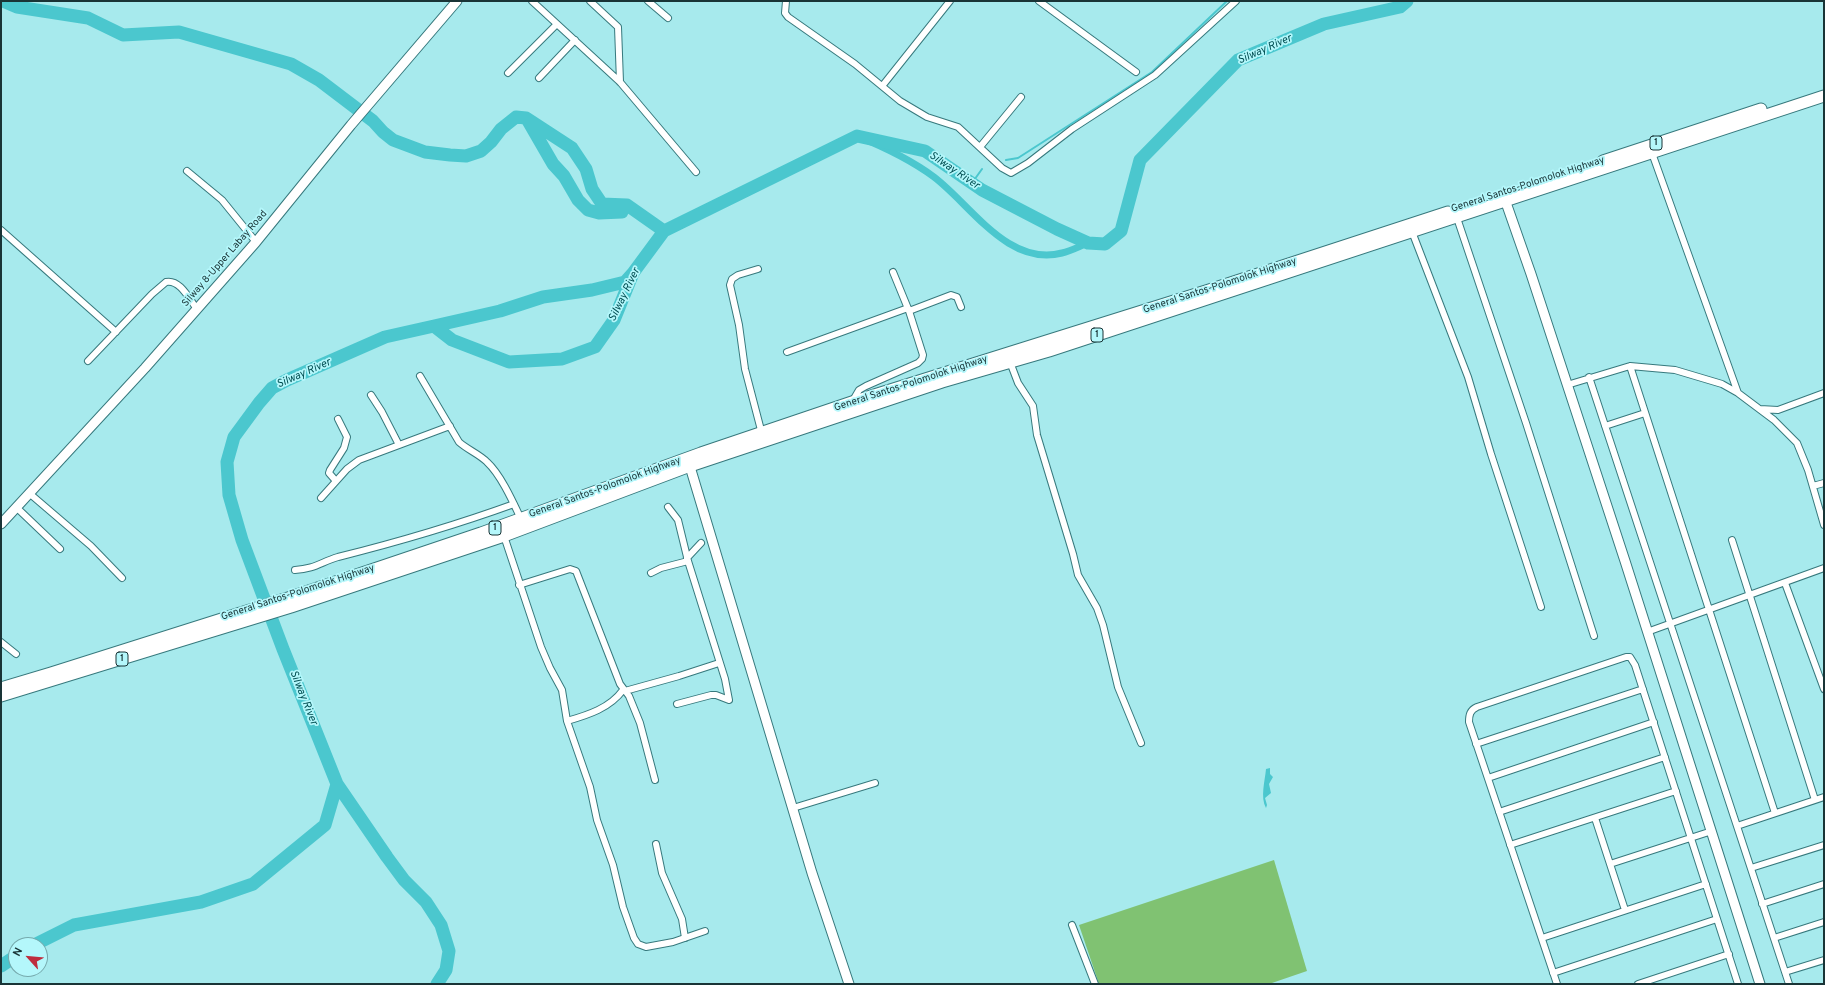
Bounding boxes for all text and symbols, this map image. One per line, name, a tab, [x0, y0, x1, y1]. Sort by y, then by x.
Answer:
water label: Silway River	[1236, 32, 1294, 68]
road number: 1	[1650, 136, 1662, 150]
water label: Silway River	[926, 149, 982, 193]
street label: General Santos-Polomolok Highway	[1450, 154, 1606, 216]
street label: Silway 8-Upper Labay Road	[180, 208, 270, 310]
street label: General Santos-Polomolok Highway	[1142, 255, 1298, 317]
water label: Silway River	[606, 266, 644, 324]
road number: 1	[1091, 328, 1103, 342]
street label: General Santos-Polomolok Highway	[833, 353, 989, 415]
water label: Silway River	[275, 356, 333, 392]
street label: General Santos-Polomolok Highway	[528, 455, 682, 521]
road number: 1	[489, 521, 501, 535]
street label: General Santos-Polomolok Highway	[220, 562, 376, 624]
road number: 1	[116, 652, 128, 666]
water label: Silway River	[286, 669, 320, 727]
north arrow	[8, 937, 48, 977]
text: N	[10, 945, 26, 959]

